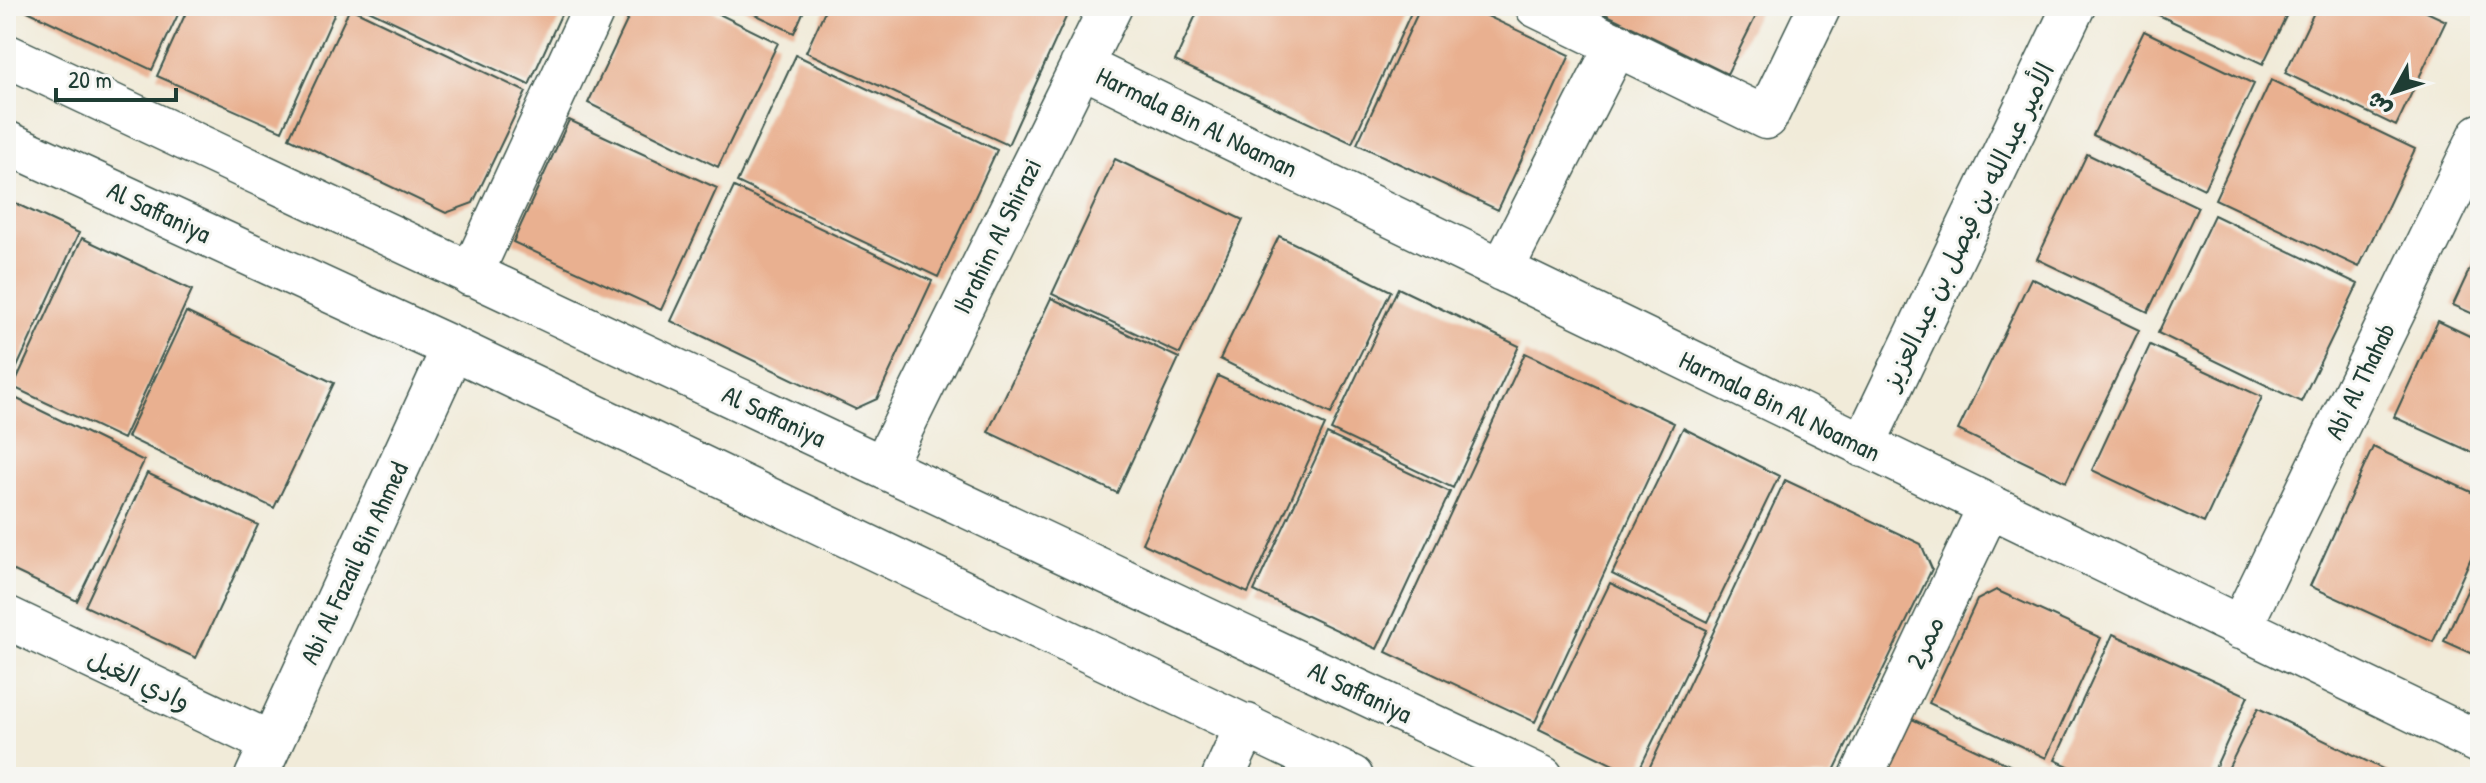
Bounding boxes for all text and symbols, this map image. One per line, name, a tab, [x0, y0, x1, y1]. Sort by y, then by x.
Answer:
scale bar	[56, 52, 176, 102]
north arrow	[2354, 52, 2434, 132]
street label: الأمير عبدالله بن فيصل بن عبدالعزيز	[1872, 56, 2062, 397]
street label: Harmala Bin Al Noaman	[1091, 58, 1304, 185]
text: 20 m	[68, 63, 112, 95]
text: ش	[2359, 86, 2398, 124]
street label: Ibrahim Al Shirazi	[944, 152, 1049, 319]
street label: Al Saffaniya	[102, 172, 217, 251]
street label: Abi Al Thahab	[2316, 317, 2403, 445]
street label: Harmala Bin Al Noaman	[1674, 342, 1887, 469]
street label: Al Saffaniya	[717, 376, 832, 455]
street label: Abi Al Fazail Bin Ahmed	[291, 456, 416, 670]
street label: ممر2	[1897, 610, 1952, 674]
street label: وادي الغيل	[81, 640, 196, 720]
street label: Al Saffaniya	[1303, 652, 1418, 731]

